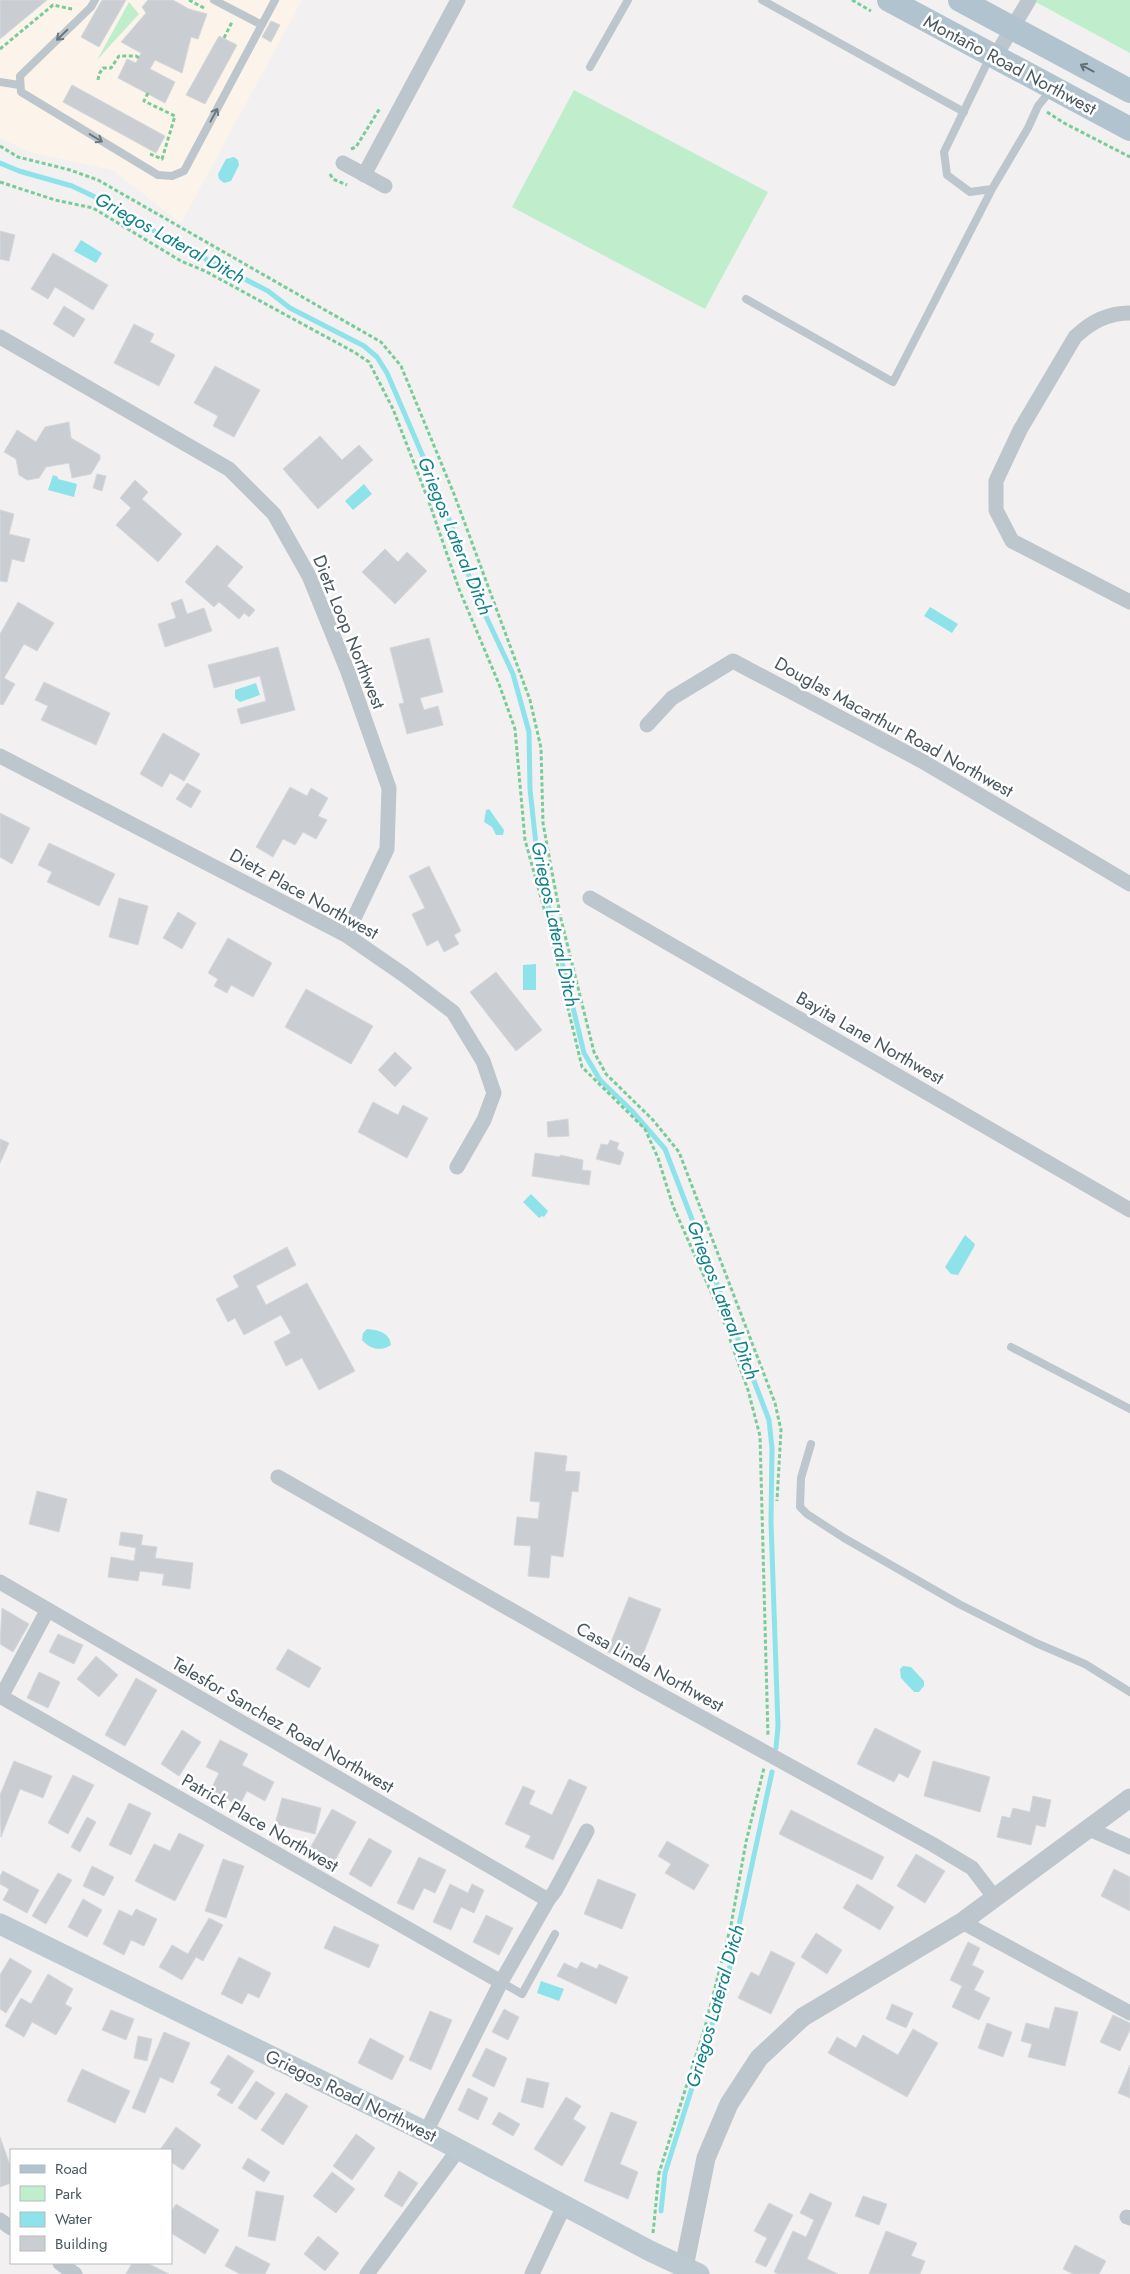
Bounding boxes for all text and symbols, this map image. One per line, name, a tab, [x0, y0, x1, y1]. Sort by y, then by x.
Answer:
street label: Montaño Road Northwest	[919, 8, 1102, 122]
one-way arrow	[55, 29, 68, 41]
one-way arrow	[1080, 63, 1095, 72]
one-way arrow	[209, 108, 219, 122]
one-way arrow	[89, 133, 103, 143]
water label: Griegos Lateral Ditch	[90, 185, 250, 291]
water label: Griegos Lateral Ditch	[411, 453, 499, 619]
street label: Dietz Loop Northwest	[306, 551, 392, 714]
street label: Douglas Macarthur Road Northwest	[770, 650, 1019, 804]
water label: Griegos Lateral Ditch	[524, 839, 586, 1009]
street label: Dietz Place Northwest	[225, 842, 384, 946]
street label: Bayita Lane Northwest	[791, 985, 949, 1091]
water label: Griegos Lateral Ditch	[680, 1217, 766, 1383]
street label: Casa Linda Northwest	[571, 1616, 729, 1719]
street label: Telesfor Sanchez Road Northwest	[167, 1651, 399, 1800]
street label: Patrick Place Northwest	[177, 1767, 344, 1879]
water label: Griegos Lateral Ditch	[679, 1921, 751, 2091]
street label: Griegos Road Northwest	[261, 2043, 442, 2149]
legend	[10, 2149, 172, 2264]
text: Road	[55, 2158, 87, 2180]
text: Park	[55, 2183, 82, 2205]
text: Water	[55, 2208, 93, 2230]
text: Building	[55, 2233, 107, 2255]

